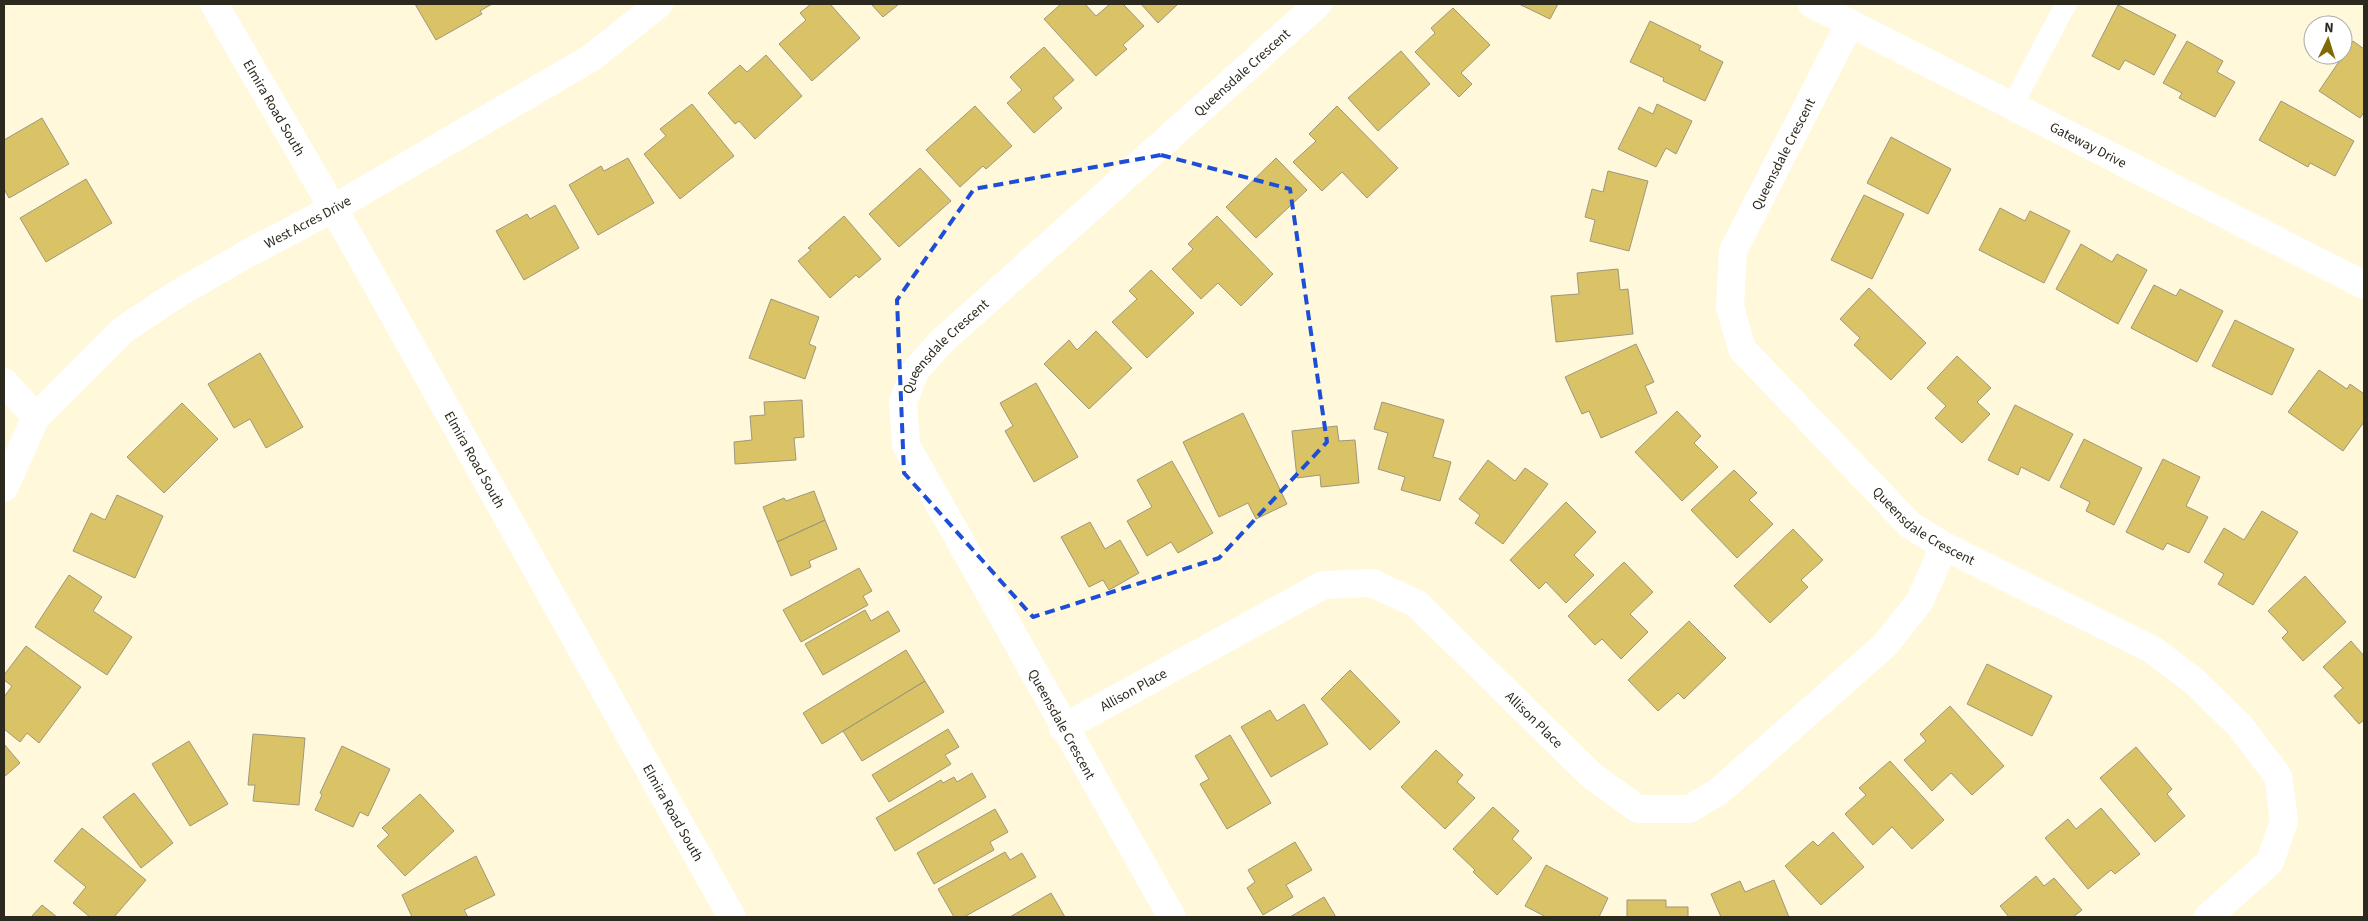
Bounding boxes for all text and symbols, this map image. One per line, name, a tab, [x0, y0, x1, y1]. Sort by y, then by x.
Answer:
north arrow	[2303, 15, 2353, 65]
text: N	[2323, 18, 2334, 38]
street label: Queensdale Crescent	[1190, 24, 1295, 122]
street label: Elmira Road South	[238, 56, 309, 160]
street label: Queensdale Crescent	[1747, 95, 1821, 214]
street label: Gateway Drive	[2046, 118, 2130, 173]
street label: West Acres Drive	[261, 191, 355, 254]
street label: Queensdale Crescent	[898, 295, 994, 397]
street label: Elmira Road South	[439, 408, 509, 512]
street label: Queensdale Crescent	[1867, 483, 1978, 571]
street label: Allison Place	[1096, 664, 1171, 717]
street label: Queensdale Crescent	[1022, 666, 1100, 784]
street label: Allison Place	[1500, 687, 1567, 753]
street label: Elmira Road South	[637, 761, 708, 865]

